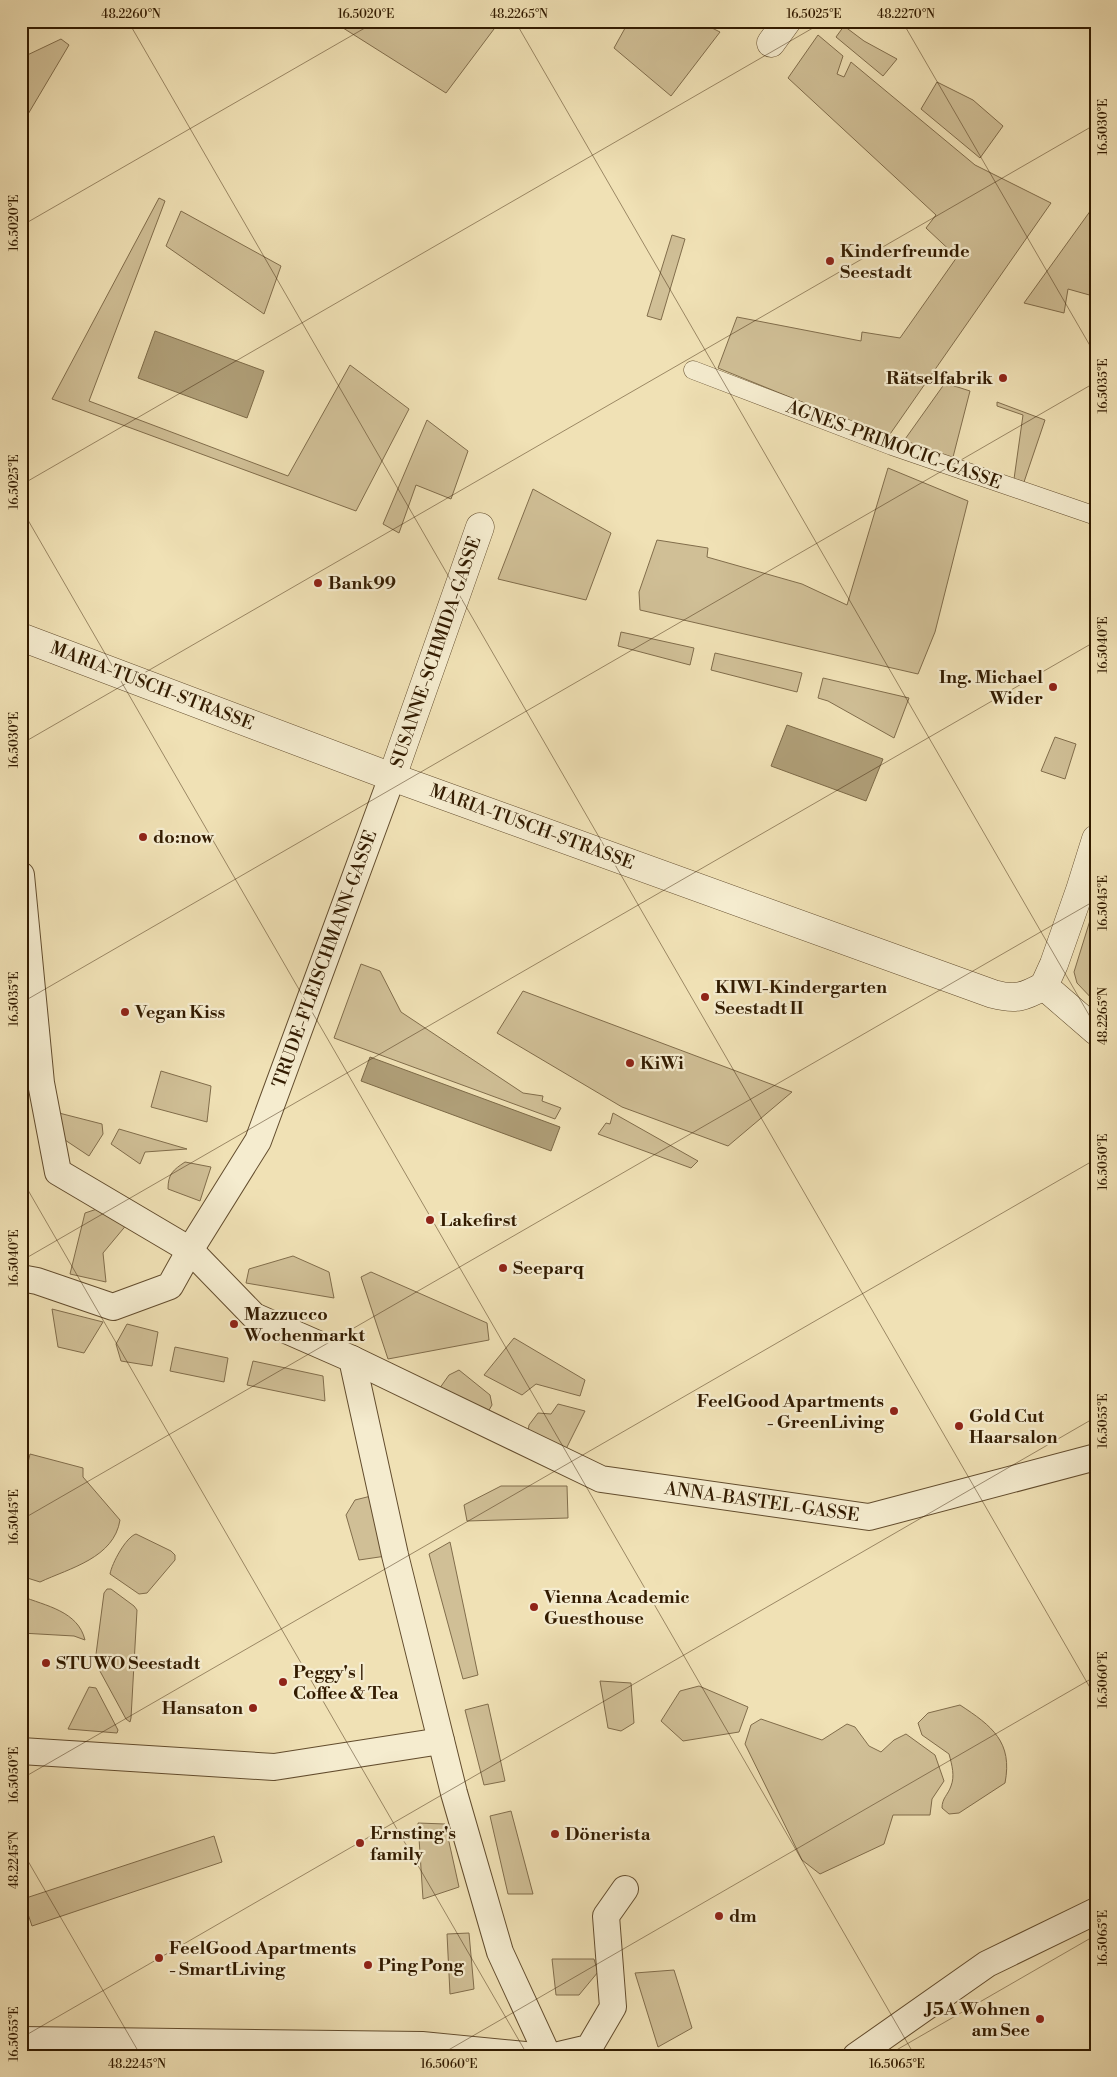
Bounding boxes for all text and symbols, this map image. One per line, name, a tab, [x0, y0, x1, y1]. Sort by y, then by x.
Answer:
text: 48.2260°N	[101, 7, 161, 22]
text: 16.5020°E	[338, 7, 394, 22]
text: 48.2265°N	[490, 7, 548, 22]
text: 16.5025°E	[786, 7, 842, 22]
text: 48.2270°N	[877, 7, 935, 22]
text: 16.5030°E	[1096, 99, 1111, 155]
text: 16.5020°E	[7, 195, 22, 251]
place label: Kinderfreunde Seestadt	[840, 240, 970, 284]
marker: Kinderfreunde Seestadt	[824, 255, 836, 267]
text: 16.5035°E	[1096, 358, 1111, 414]
place label: Rätselfabrik	[886, 367, 994, 390]
marker: Rätselfabrik	[997, 372, 1009, 384]
street label: AGNES-PRIMOCIC-GASSE	[782, 395, 1005, 495]
text: 16.5025°E	[7, 454, 22, 510]
street label: SUSANNE-SCHMIDA-GASSE	[385, 533, 487, 771]
place label: Bank99	[328, 572, 396, 595]
marker: Bank99	[312, 577, 324, 589]
text: 16.5040°E	[1096, 616, 1111, 674]
street label: MARIA-TUSCH-STRASSE	[47, 636, 257, 736]
place label: Ing. Michael Wider	[939, 666, 1043, 710]
marker: Ing. Michael Wider	[1047, 681, 1059, 693]
text: 16.5030°E	[7, 712, 22, 768]
street label: MARIA-TUSCH-STRASSE	[426, 779, 638, 875]
place label: do:now	[153, 826, 214, 849]
street label: TRUDE-FLEISCHMANN-GASSE	[268, 827, 382, 1091]
marker: do:now	[137, 831, 149, 843]
text: 16.5045°E	[1096, 875, 1111, 931]
text: 16.5035°E	[7, 971, 22, 1027]
place label: KIWI-Kindergarten Seestadt II	[715, 976, 887, 1020]
text: 48.2265°N	[1096, 987, 1111, 1045]
marker: KIWI-Kindergarten Seestadt II	[699, 991, 711, 1003]
place label: Vegan Kiss	[134, 1001, 225, 1024]
marker: Vegan Kiss	[119, 1006, 131, 1018]
place label: KiWi	[640, 1052, 684, 1075]
marker: KiWi	[624, 1057, 636, 1069]
text: 16.5050°E	[1096, 1134, 1111, 1190]
place label: Lakefirst	[440, 1209, 518, 1232]
marker: Lakefirst	[424, 1214, 436, 1226]
text: 16.5040°E	[7, 1229, 22, 1287]
place label: Seeparq	[513, 1257, 584, 1280]
marker: Seeparq	[497, 1262, 509, 1274]
place label: Mazzucco Wochenmarkt	[243, 1303, 365, 1347]
marker: Mazzucco Wochenmarkt	[228, 1318, 240, 1330]
place label: FeelGood Apartments - GreenLiving	[697, 1390, 885, 1434]
text: 16.5055°E	[1096, 1393, 1111, 1449]
marker: FeelGood Apartments - GreenLiving	[888, 1405, 900, 1417]
place label: Gold Cut Haarsalon	[969, 1405, 1058, 1449]
marker: Gold Cut Haarsalon	[953, 1420, 965, 1432]
street label: ANNA-BASTEL-GASSE	[662, 1477, 861, 1527]
text: 16.5045°E	[7, 1489, 22, 1545]
place label: Vienna Academic Guesthouse	[543, 1586, 690, 1630]
marker: Vienna Academic Guesthouse	[528, 1601, 540, 1613]
text: 16.5060°E	[1096, 1651, 1111, 1709]
place label: STUWO Seestadt	[56, 1652, 201, 1675]
marker: STUWO Seestadt	[40, 1657, 52, 1669]
place label: Peggy's | Coffee & Tea	[293, 1661, 399, 1705]
marker: Peggy's | Coffee & Tea	[277, 1676, 289, 1688]
place label: Hansaton	[162, 1697, 243, 1720]
marker: Hansaton	[247, 1702, 259, 1714]
text: 16.5050°E	[7, 1747, 22, 1803]
place label: Ernsting's family	[370, 1822, 456, 1866]
place label: Dönerista	[565, 1823, 651, 1846]
marker: Dönerista	[549, 1828, 561, 1840]
text: 48.2245°N	[7, 1831, 22, 1889]
marker: Ernsting's family	[354, 1837, 366, 1849]
place label: dm	[729, 1905, 757, 1928]
marker: dm	[713, 1910, 725, 1922]
text: 16.5065°E	[1096, 1910, 1111, 1966]
place label: FeelGood Apartments - SmartLiving	[169, 1937, 356, 1981]
marker: FeelGood Apartments - SmartLiving	[153, 1952, 165, 1964]
place label: Ping Pong	[378, 1954, 465, 1977]
marker: Ping Pong	[362, 1959, 374, 1971]
place label: J5A Wohnen am See	[923, 1998, 1030, 2042]
text: 16.5055°E	[7, 2006, 22, 2062]
marker: J5A Wohnen am See	[1034, 2013, 1046, 2025]
text: 48.2245°N	[108, 2057, 166, 2072]
text: 16.5060°E	[420, 2057, 478, 2072]
text: 16.5065°E	[869, 2057, 925, 2072]

